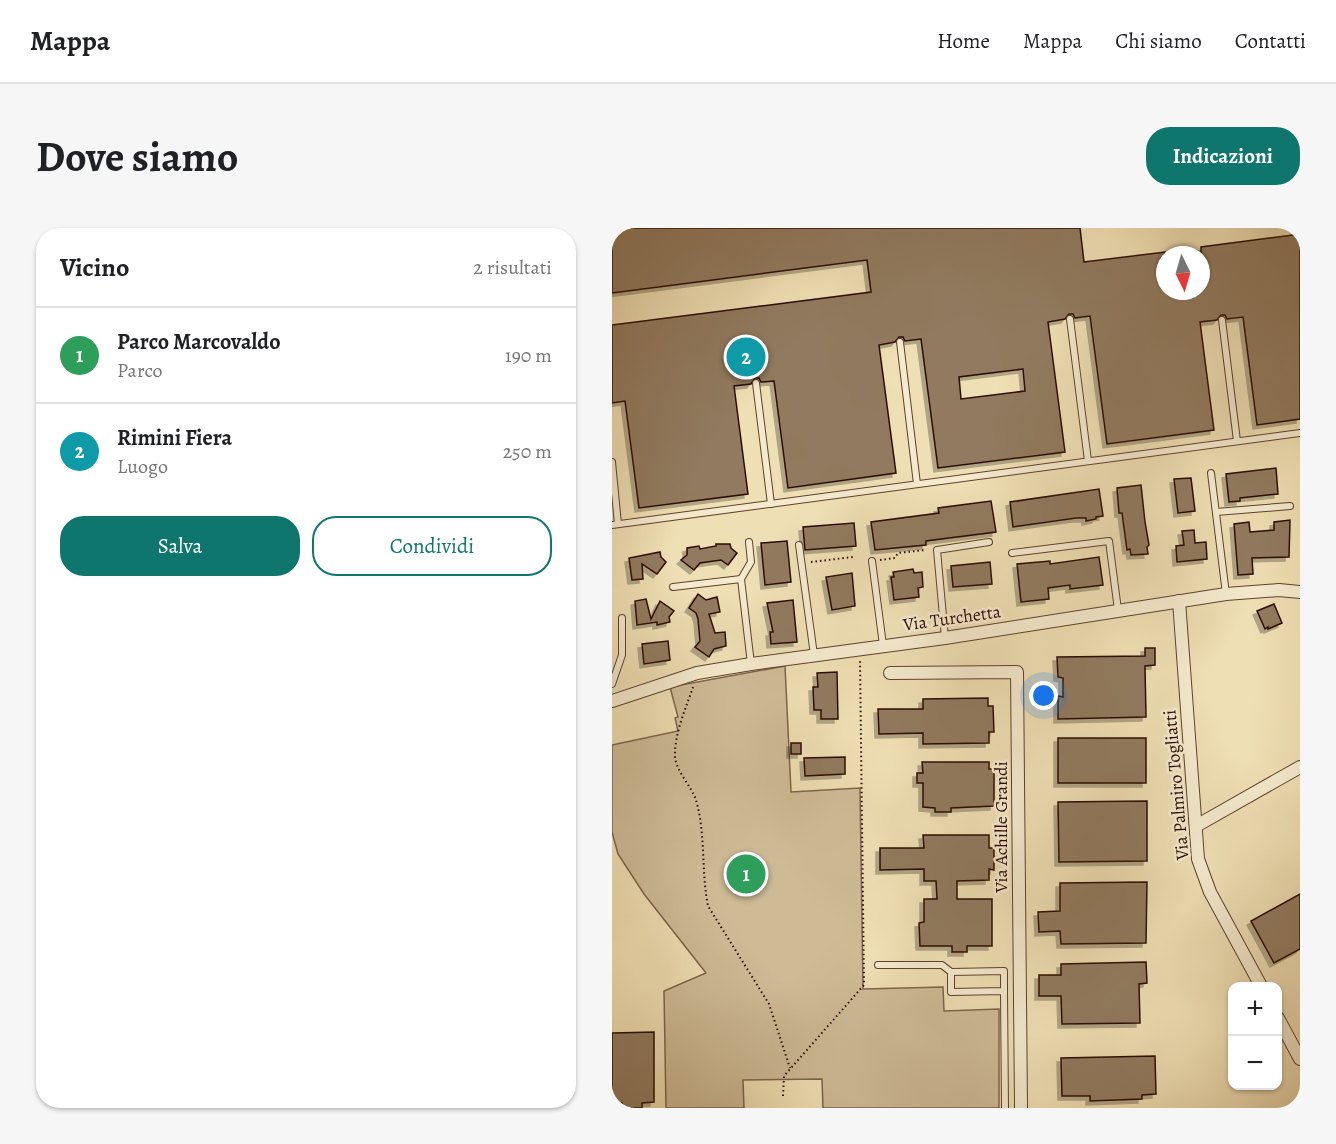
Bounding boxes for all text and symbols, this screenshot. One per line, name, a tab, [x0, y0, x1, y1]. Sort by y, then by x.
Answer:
text: Mappa	[30, 22, 110, 60]
text: Home	[937, 27, 990, 55]
text: Mappa	[1023, 27, 1082, 55]
text: Chi siamo	[1115, 27, 1202, 55]
text: Contatti	[1235, 27, 1306, 55]
button: Indicazioni	[1146, 127, 1300, 185]
text: Dove siamo	[36, 128, 238, 185]
north arrow	[1156, 246, 1210, 300]
text: Vicino	[60, 250, 129, 285]
text: 2 risultati	[473, 254, 552, 281]
text: Parco Marcovaldo	[117, 327, 281, 357]
pin: 2	[726, 334, 766, 380]
text: 1	[76, 342, 83, 369]
text: 190 m	[505, 342, 552, 369]
text: Parco	[117, 357, 163, 384]
text: Rimini Fiera	[117, 423, 232, 453]
text: 2	[75, 438, 84, 465]
text: 250 m	[503, 438, 552, 465]
text: Luogo	[117, 453, 168, 480]
button: Salva	[60, 516, 300, 576]
button: Condividi	[312, 516, 552, 576]
street label: Via Turchetta	[901, 599, 1003, 637]
your location	[1029, 681, 1058, 710]
street label: Via Palmiro Togliatti	[1157, 709, 1195, 862]
street label: Via Achille Grandi	[989, 761, 1013, 894]
pin: 1	[726, 852, 766, 896]
map controls	[1228, 982, 1282, 1090]
button: +	[1228, 982, 1282, 1036]
button: −	[1228, 1036, 1282, 1090]

